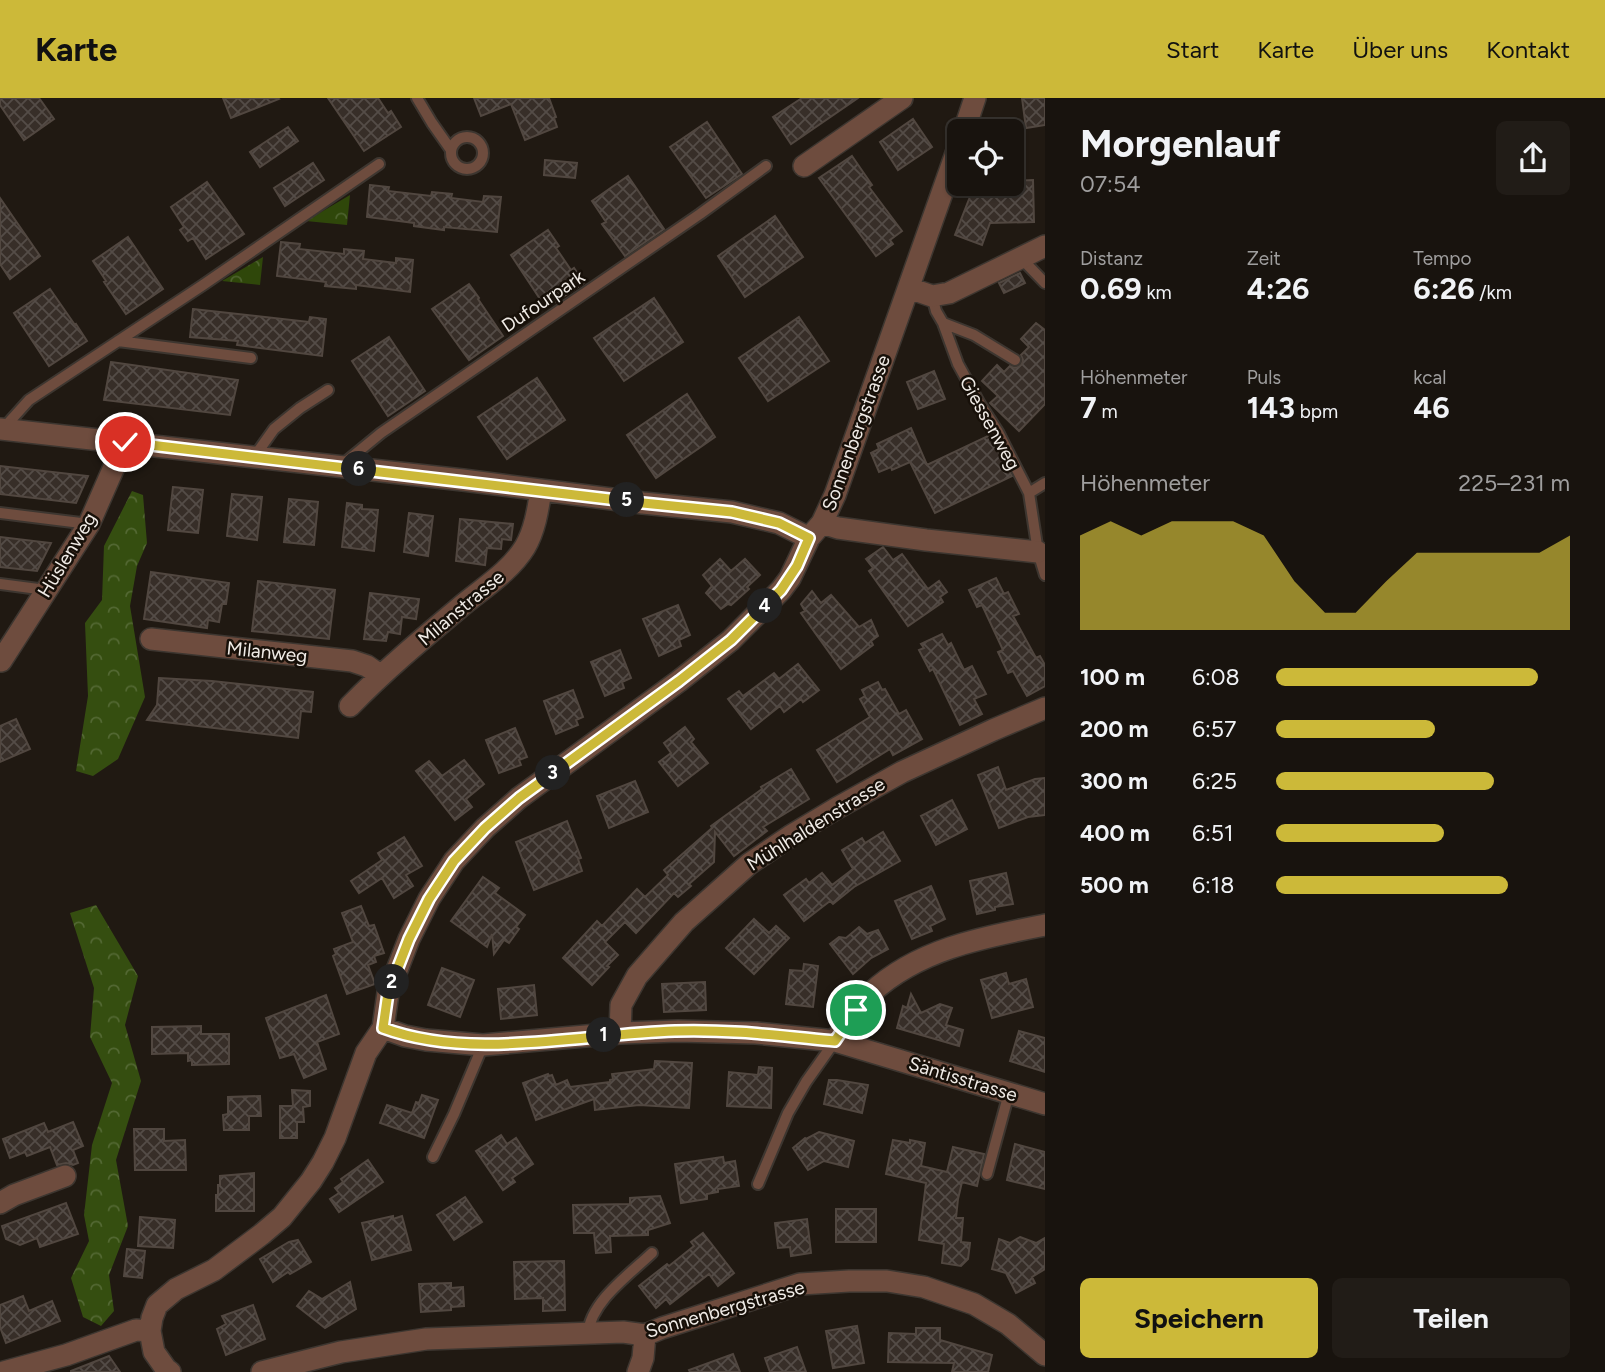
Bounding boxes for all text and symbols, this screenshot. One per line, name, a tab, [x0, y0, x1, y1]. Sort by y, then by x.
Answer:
text: Karte	[35, 30, 117, 69]
text: Start	[1166, 35, 1219, 64]
text: Karte	[1257, 35, 1314, 64]
text: Über uns	[1352, 35, 1448, 64]
text: Kontakt	[1486, 35, 1570, 64]
map controls	[947, 119, 1024, 196]
button: locate	[947, 119, 1024, 196]
text: Morgenlauf	[1080, 121, 1281, 167]
button: share	[1496, 121, 1570, 195]
text: 07:54	[1080, 170, 1140, 198]
text: Distanz	[1080, 247, 1143, 270]
text: Zeit	[1247, 247, 1281, 270]
text: Tempo	[1413, 247, 1471, 270]
street label: Dufourpark	[497, 264, 590, 337]
text: 0.69	[1080, 270, 1142, 307]
text: 4:26	[1247, 270, 1309, 307]
text: 6:26	[1413, 270, 1475, 307]
text: km	[1142, 281, 1172, 304]
text: /km	[1475, 281, 1512, 304]
street label: Sonnenbergstrasse	[817, 352, 895, 514]
text: Höhenmeter	[1080, 366, 1187, 389]
text: Puls	[1247, 366, 1281, 389]
text: kcal	[1413, 366, 1447, 389]
street label: Giessenweg	[955, 372, 1025, 474]
text: 7	[1080, 389, 1097, 426]
text: 143	[1247, 389, 1295, 426]
text: 46	[1413, 389, 1450, 426]
text: m	[1097, 400, 1118, 423]
text: bpm	[1295, 400, 1338, 423]
pin	[95, 412, 155, 472]
icon: check	[106, 423, 144, 461]
pin: 6	[342, 452, 376, 486]
text: 6	[353, 457, 364, 480]
text: Höhenmeter	[1080, 469, 1210, 497]
text: 225–231 m	[1458, 469, 1570, 497]
pin: 5	[610, 482, 644, 518]
text: 5	[621, 488, 632, 511]
street label: Hüslenweg	[33, 508, 101, 602]
street label: Milanstrasse	[413, 565, 509, 651]
pin: 4	[748, 588, 782, 624]
text: 4	[758, 594, 771, 617]
street label: Milanweg	[226, 636, 308, 668]
text: 100 m	[1080, 663, 1145, 691]
text: 6:08	[1192, 663, 1240, 691]
text: 200 m	[1080, 715, 1149, 743]
text: 6:57	[1192, 715, 1236, 743]
pin: 3	[536, 756, 570, 790]
text: 3	[547, 761, 558, 784]
text: 300 m	[1080, 767, 1148, 795]
text: 6:25	[1192, 767, 1237, 795]
street label: Mühlhaldenstrasse	[743, 772, 889, 876]
text: 400 m	[1080, 819, 1150, 847]
text: 6:51	[1192, 819, 1234, 847]
text: 500 m	[1080, 871, 1149, 899]
text: 6:18	[1192, 871, 1234, 899]
pin: 2	[374, 964, 410, 1000]
text: 2	[386, 970, 397, 993]
pin	[826, 980, 886, 1040]
icon: arrive	[837, 991, 875, 1029]
pin: 1	[586, 1018, 622, 1052]
text: 1	[599, 1023, 608, 1046]
street label: Säntisstrasse	[906, 1052, 1020, 1106]
street label: Sonnenbergstrasse	[643, 1275, 807, 1343]
button: Speichern	[1080, 1278, 1318, 1358]
button: Teilen	[1332, 1278, 1570, 1358]

